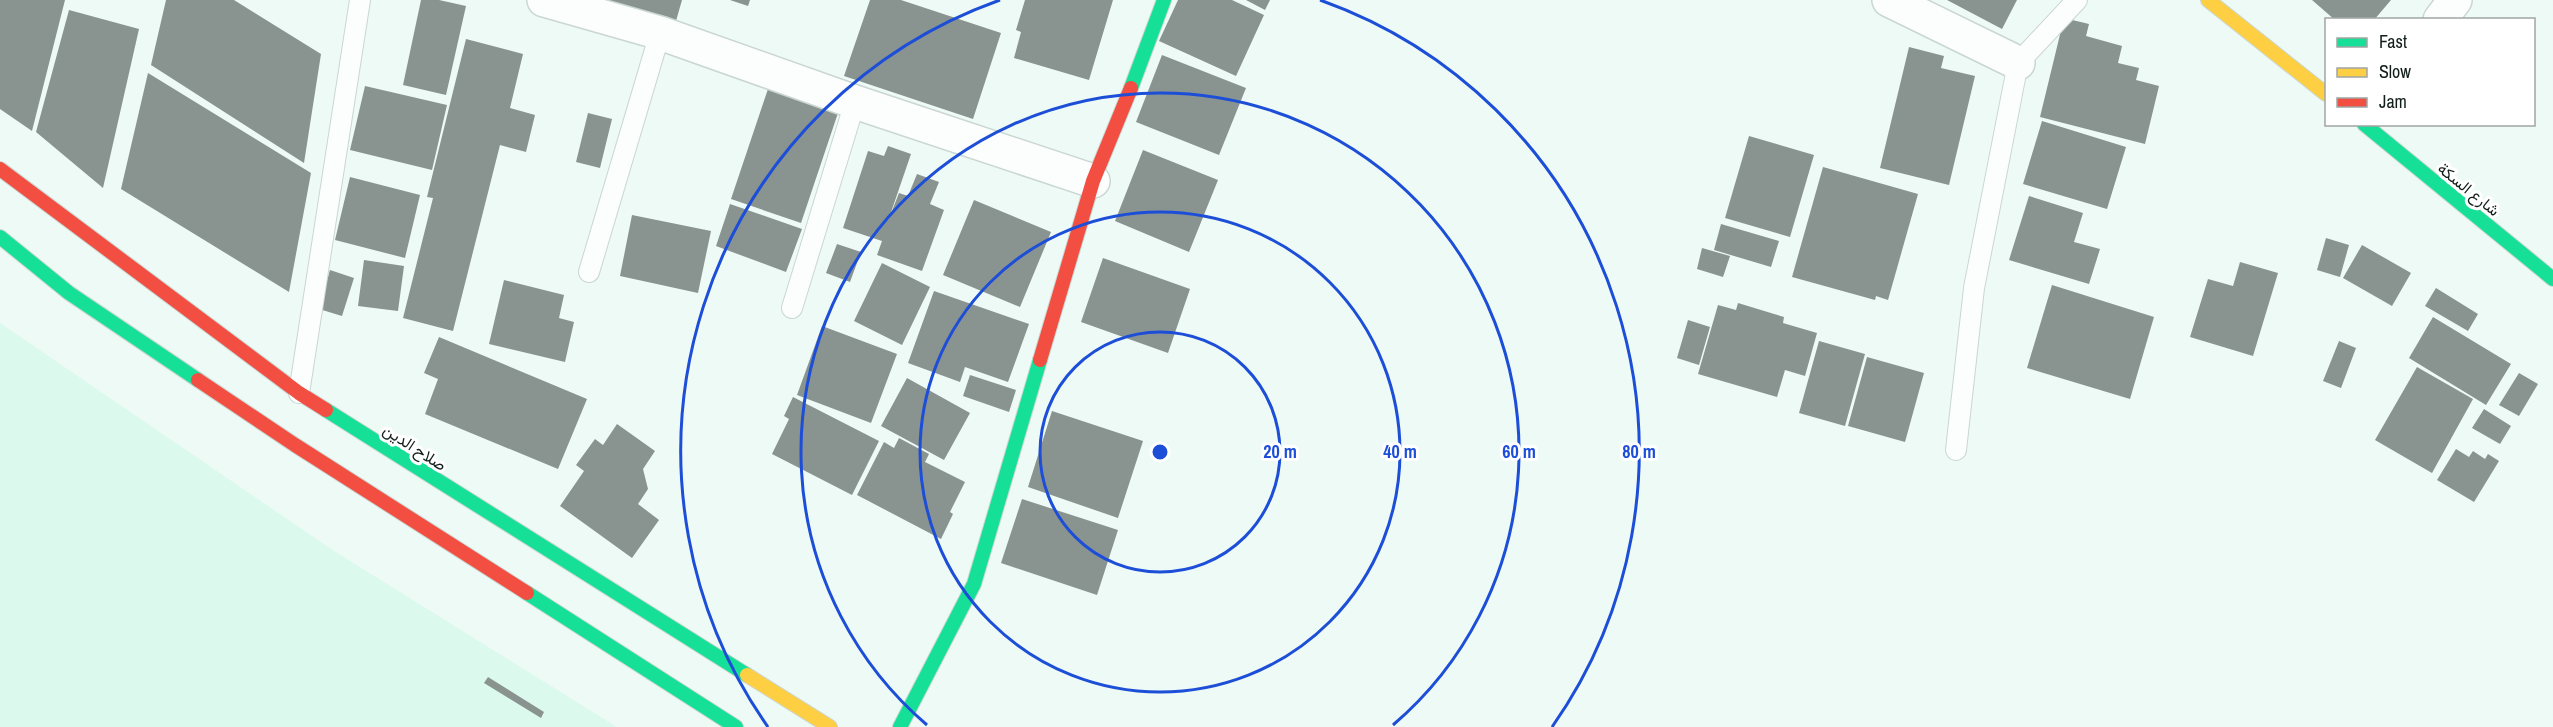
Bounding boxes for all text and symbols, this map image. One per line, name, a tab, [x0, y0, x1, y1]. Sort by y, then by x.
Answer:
legend	[2325, 18, 2535, 126]
text: Fast	[2379, 29, 2407, 54]
text: Slow	[2379, 59, 2411, 84]
text: Jam	[2379, 89, 2407, 114]
street label: شارع السكة	[2433, 157, 2505, 222]
street label: صلاح الدين	[379, 418, 451, 476]
text: 20 m	[1263, 439, 1297, 464]
text: 40 m	[1383, 439, 1417, 464]
text: 60 m	[1502, 439, 1536, 464]
text: 80 m	[1622, 439, 1656, 464]
centre of rings	[1150, 442, 1170, 462]

